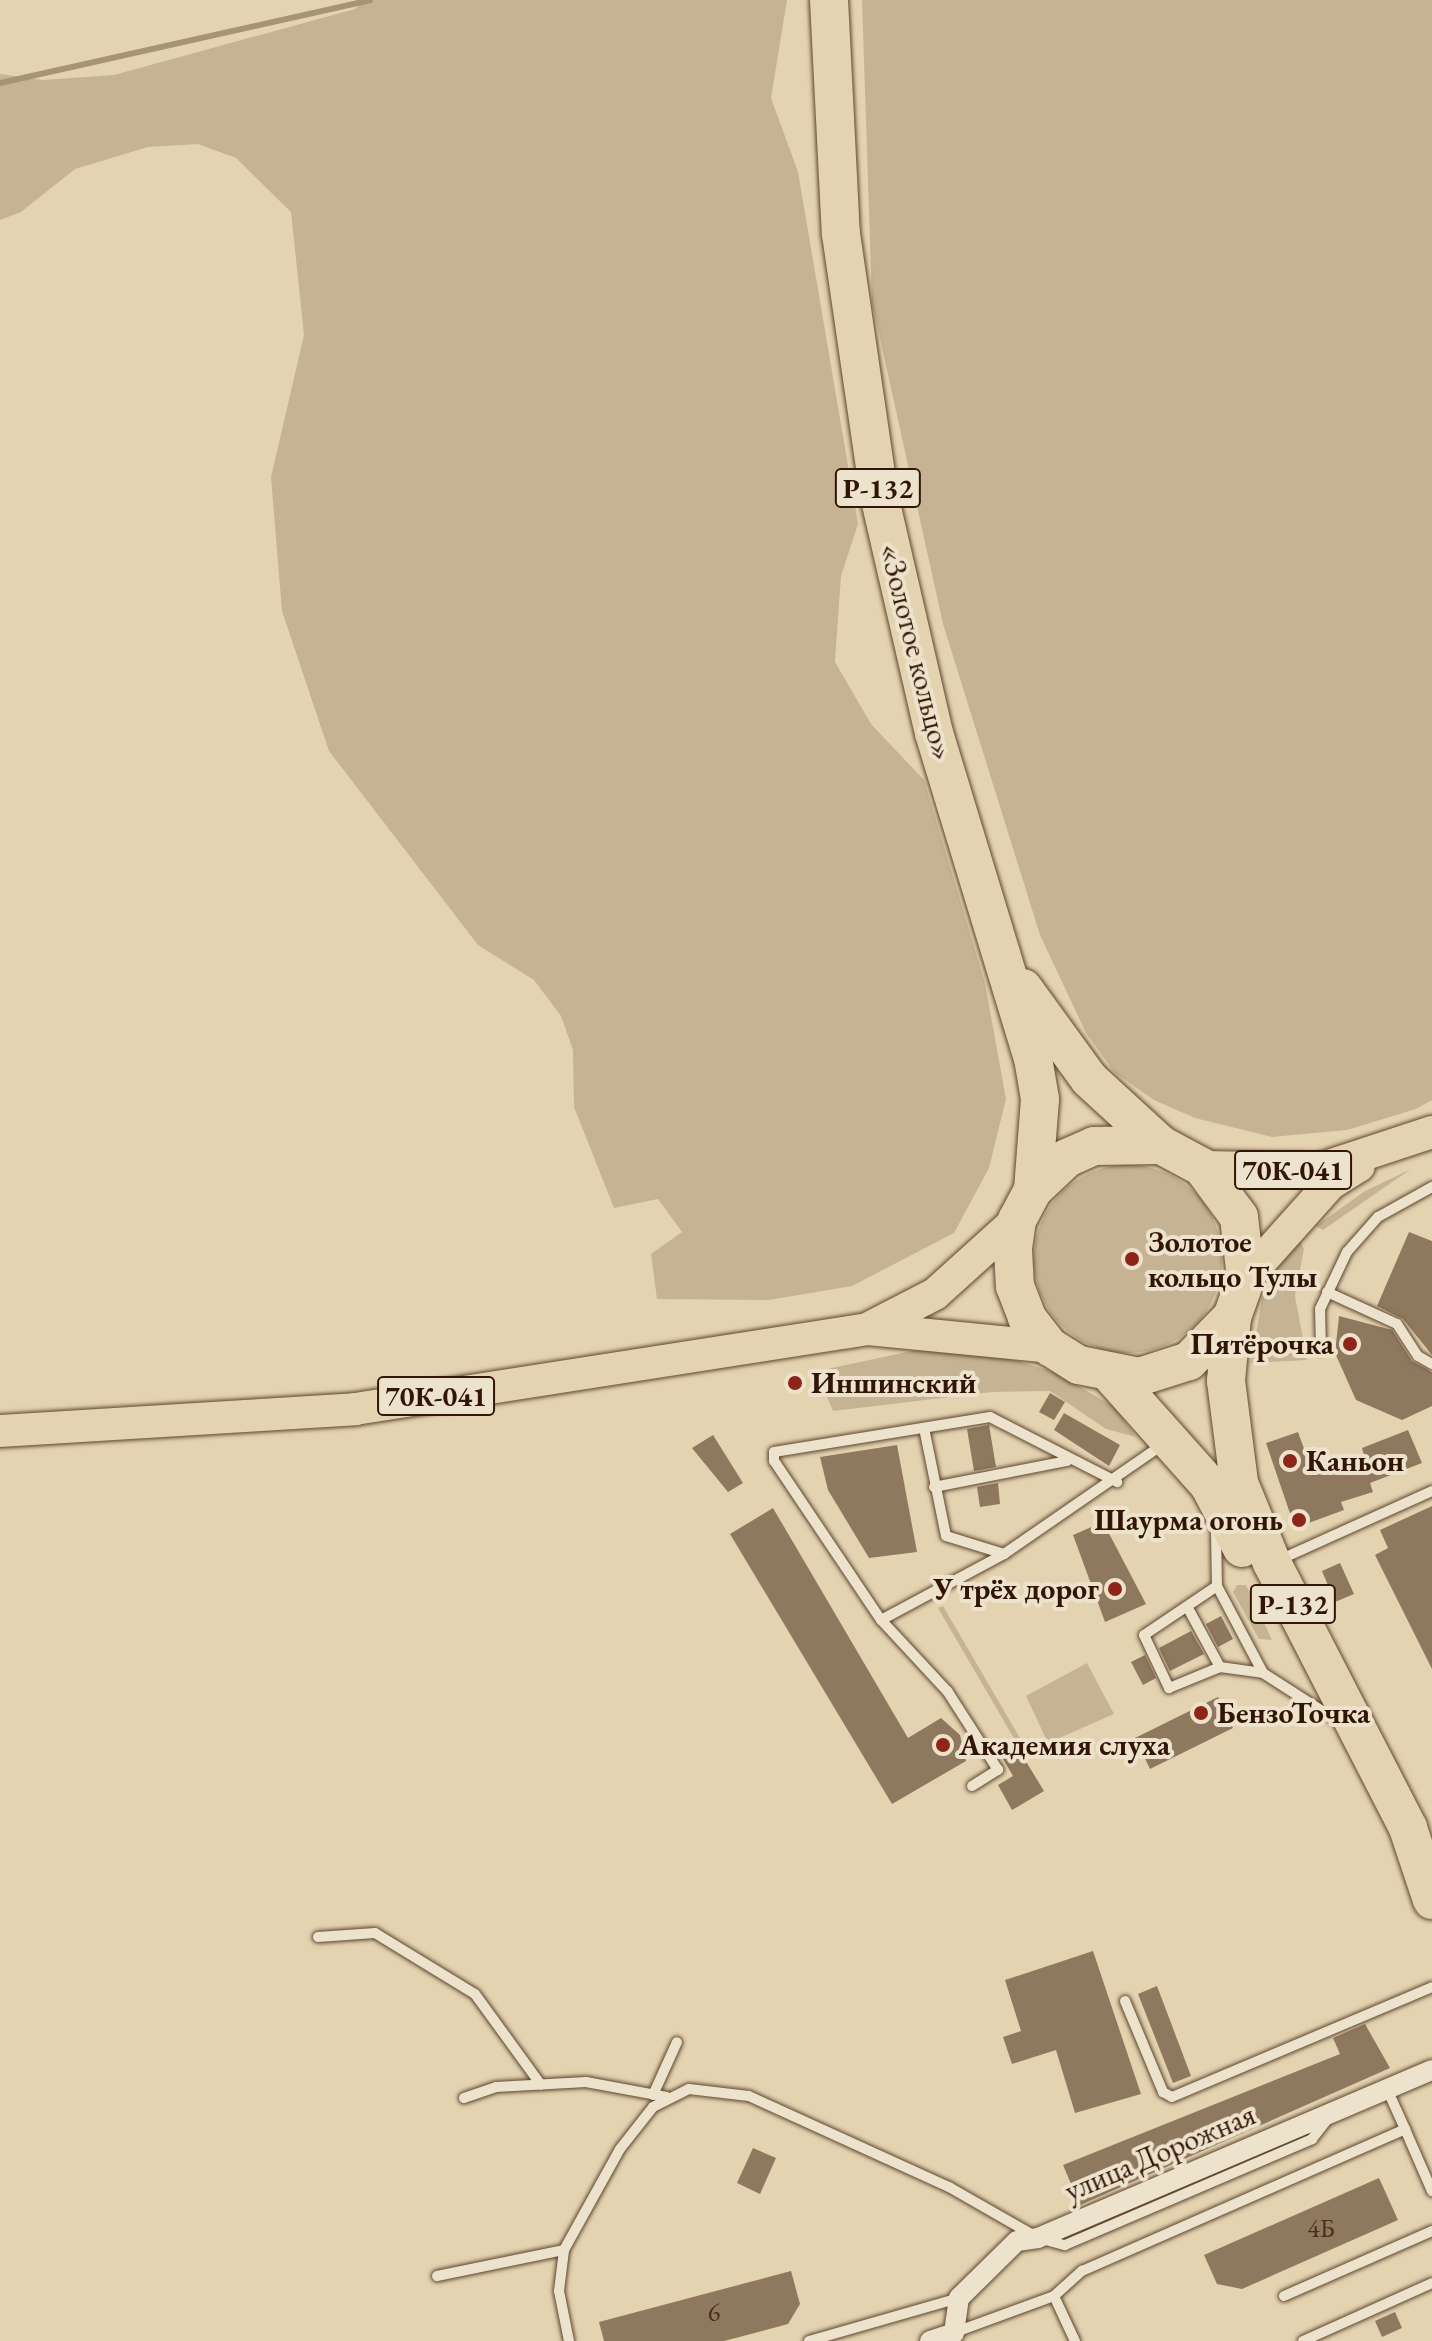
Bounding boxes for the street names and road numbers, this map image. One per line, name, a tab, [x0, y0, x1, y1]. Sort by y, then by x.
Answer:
road number: Р-132	[834, 464, 922, 512]
street label: «Золотое кольцо»	[872, 540, 960, 764]
road number: 70К-041	[1233, 1146, 1353, 1194]
road number: 70К-041	[376, 1372, 496, 1420]
road number: Р-132	[1249, 1580, 1337, 1628]
street label: улица Дорожная	[1059, 2097, 1261, 2209]

